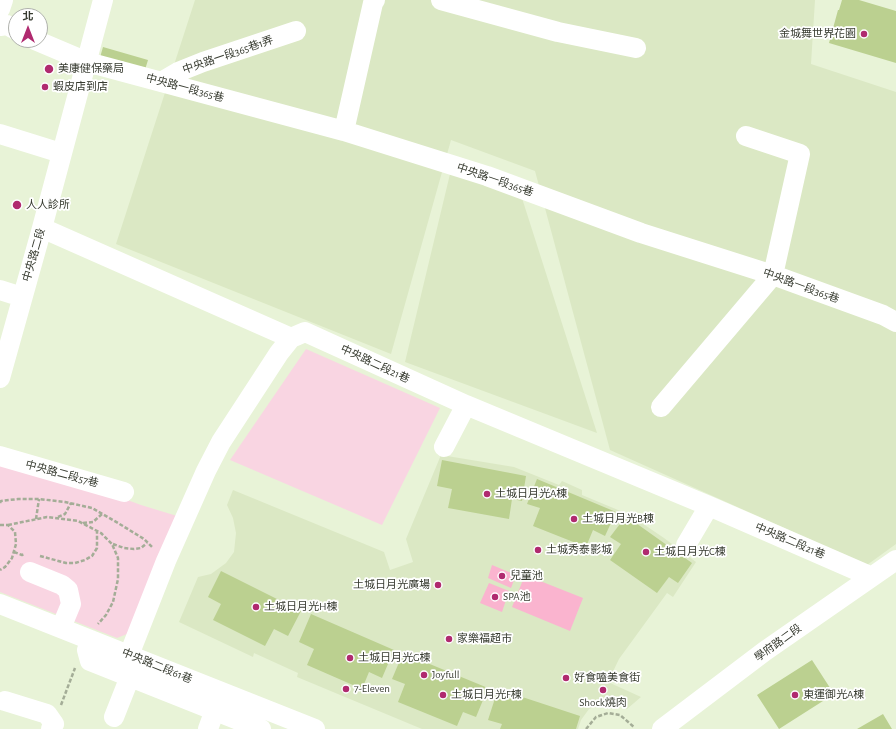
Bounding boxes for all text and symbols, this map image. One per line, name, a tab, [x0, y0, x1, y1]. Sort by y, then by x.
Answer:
north arrow	[8, 8, 48, 48]
text: 北	[23, 11, 34, 22]
place label: 金城舞世界花園	[779, 27, 856, 41]
marker: 金城舞世界花園	[859, 29, 869, 39]
street label: 中央路一段365巷1弄	[181, 33, 275, 77]
place label: 美康健保藥局	[58, 62, 124, 76]
marker: 美康健保藥局	[43, 63, 55, 75]
street label: 中央路一段365巷	[145, 71, 225, 105]
place label: 蝦皮店到店	[53, 80, 108, 94]
marker: 蝦皮店到店	[40, 82, 50, 92]
street label: 中央路一段365巷	[455, 161, 535, 199]
place label: 人人診所	[26, 198, 70, 212]
marker: 人人診所	[11, 199, 23, 211]
street label: 中央路二段	[20, 227, 48, 283]
street label: 中央路一段365巷	[761, 266, 841, 306]
street label: 中央路二段21巷	[338, 342, 412, 386]
street label: 中央路二段57巷	[24, 458, 100, 490]
place label: 土城日月光A棟	[495, 487, 567, 501]
marker: 土城日月光A棟	[482, 489, 492, 499]
place label: 土城日月光B棟	[582, 512, 654, 526]
marker: 土城日月光B棟	[569, 514, 579, 524]
street label: 中央路二段21巷	[753, 520, 827, 562]
place label: 土城秀泰影城	[546, 543, 612, 557]
marker: 土城秀泰影城	[533, 545, 543, 555]
place label: 土城日月光C棟	[654, 545, 726, 559]
marker: 土城日月光C棟	[641, 547, 651, 557]
place label: 兒童池	[510, 569, 543, 583]
marker: 兒童池	[497, 571, 507, 581]
place label: 土城日月光廣場	[353, 578, 430, 592]
marker: 土城日月光廣場	[433, 580, 443, 590]
place label: SPA池	[503, 590, 531, 604]
marker: SPA池	[490, 592, 500, 602]
place label: 土城日月光H棟	[264, 600, 338, 614]
marker: 土城日月光H棟	[251, 602, 261, 612]
street label: 學府路二段	[752, 621, 804, 665]
place label: 家樂福超市	[457, 632, 512, 646]
marker: 家樂福超市	[444, 634, 454, 644]
street label: 中央路二段61巷	[120, 646, 194, 686]
place label: 土城日月光G棟	[358, 651, 431, 665]
marker: 土城日月光G棟	[345, 653, 355, 663]
place label: Joyfull	[432, 668, 460, 682]
marker: Joyfull	[419, 670, 429, 680]
place label: 好食嗑美食街	[574, 671, 640, 685]
marker: 好食嗑美食街	[561, 673, 571, 683]
place label: 7-Eleven	[354, 682, 390, 696]
marker: 7-Eleven	[341, 684, 351, 694]
marker: Shock燒肉	[598, 685, 608, 695]
place label: 土城日月光F棟	[451, 688, 522, 702]
place label: 東運御光A棟	[803, 688, 864, 702]
marker: 土城日月光F棟	[438, 690, 448, 700]
marker: 東運御光A棟	[790, 690, 800, 700]
place label: Shock燒肉	[579, 696, 627, 710]

